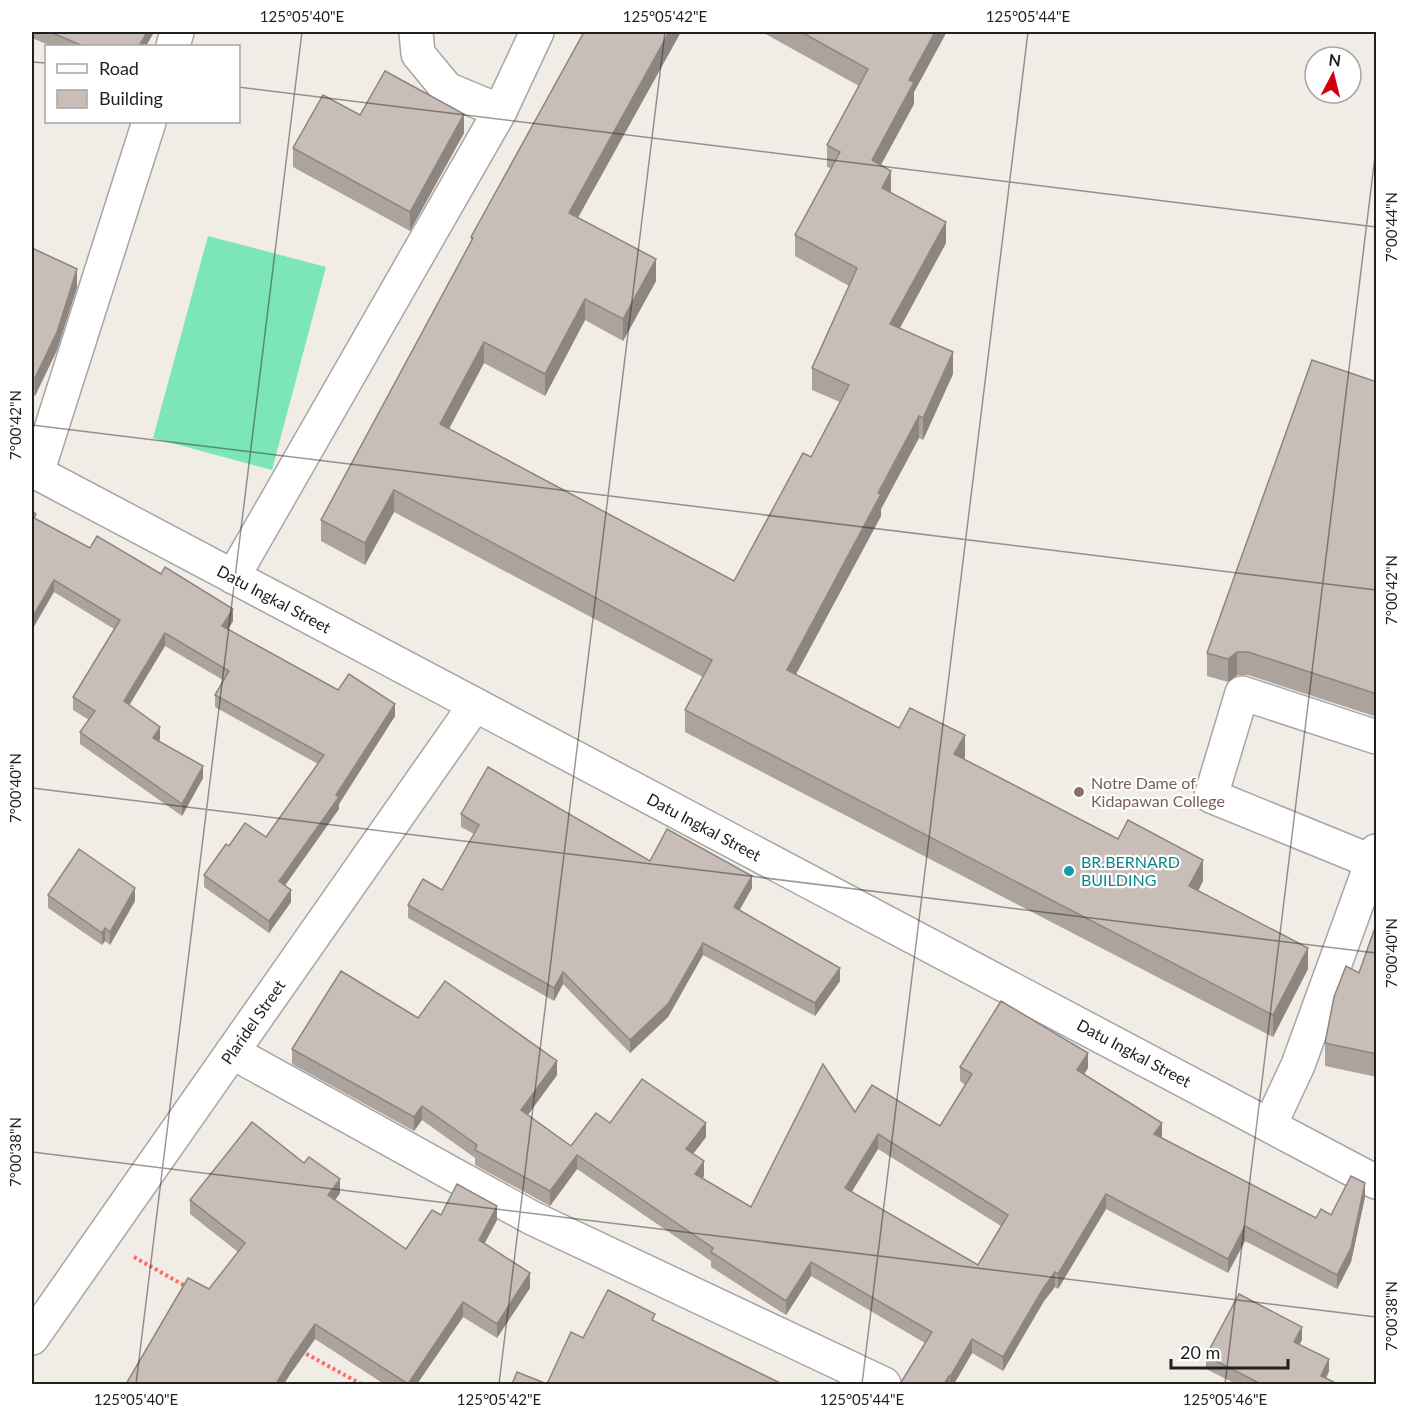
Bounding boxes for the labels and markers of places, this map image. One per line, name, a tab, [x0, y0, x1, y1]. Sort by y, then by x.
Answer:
place label: Notre Dame of Kidapawan College	[1091, 773, 1225, 810]
marker: Notre Dame of Kidapawan College	[1072, 785, 1086, 799]
place label: BR.BERNARD BUILDING	[1081, 852, 1180, 889]
marker: BR.BERNARD BUILDING	[1062, 864, 1076, 878]

